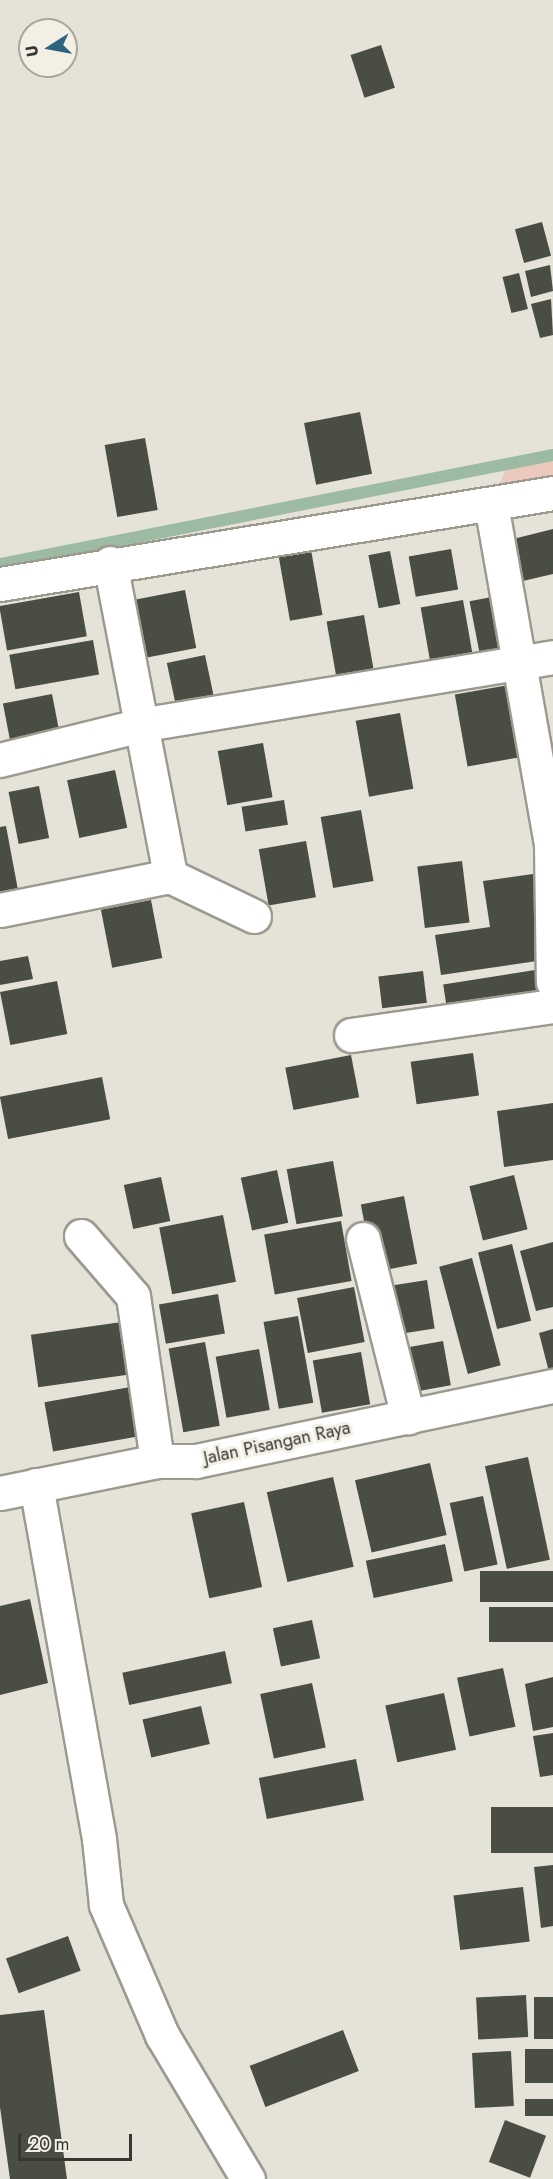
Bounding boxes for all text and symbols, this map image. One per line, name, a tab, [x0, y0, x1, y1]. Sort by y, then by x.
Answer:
north arrow	[18, 18, 78, 78]
text: U	[19, 43, 44, 59]
street label: Jalan Pisangan Raya	[202, 1417, 352, 1469]
scale bar	[21, 2122, 135, 2160]
text: 20 m	[29, 2131, 69, 2157]

